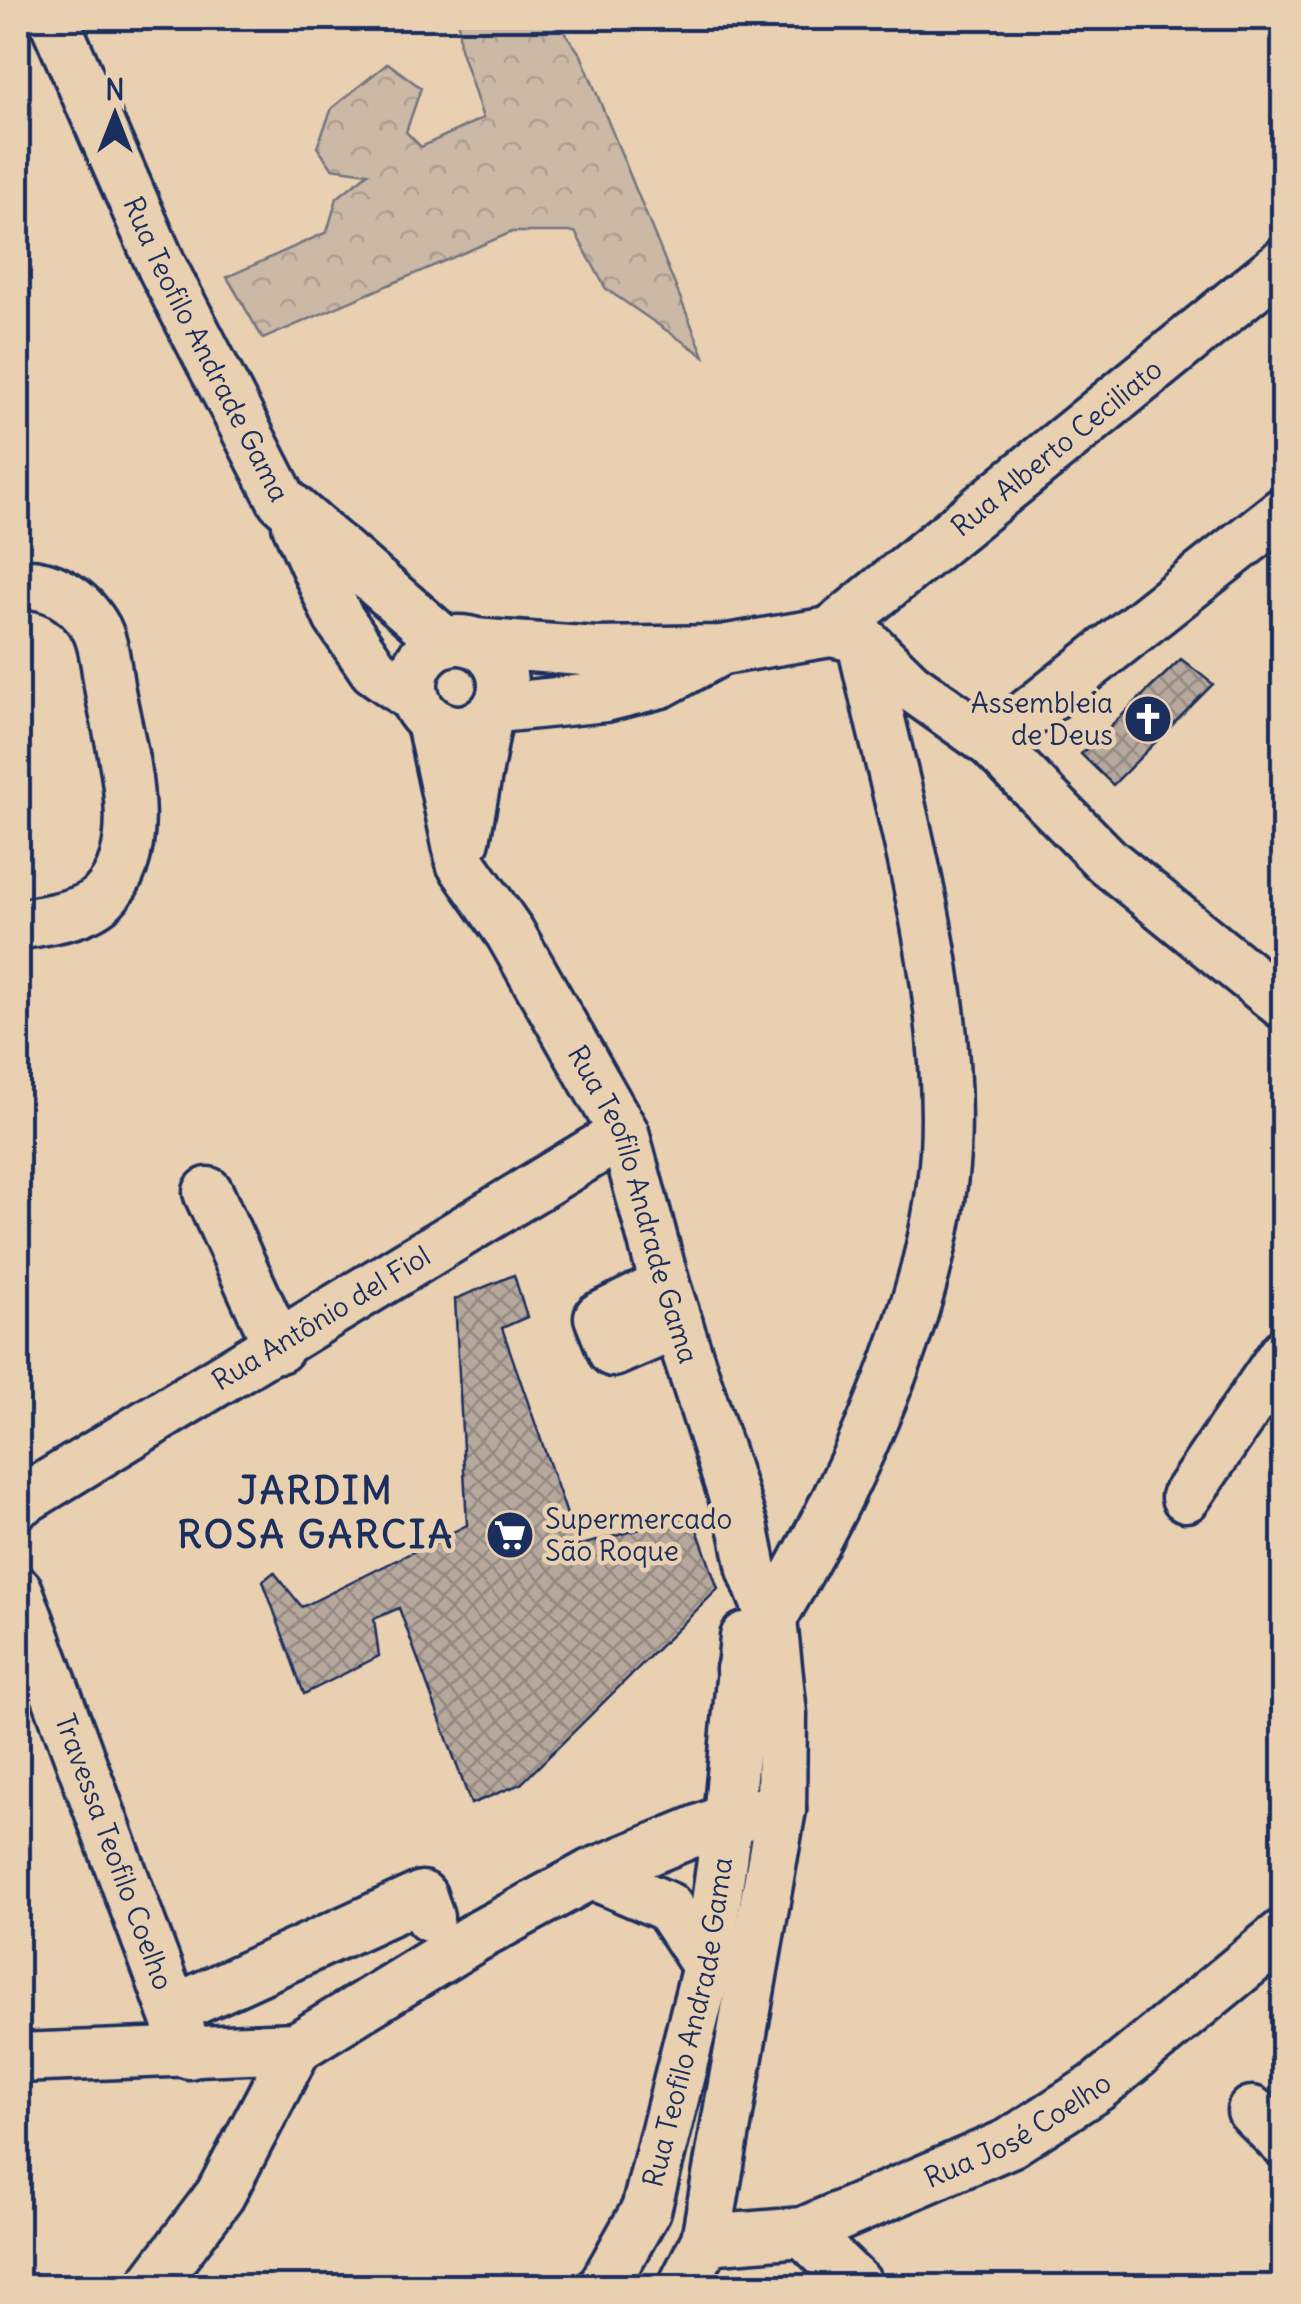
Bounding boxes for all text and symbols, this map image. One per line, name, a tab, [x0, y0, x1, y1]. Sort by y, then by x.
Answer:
north arrow	[65, 65, 165, 165]
text: N	[105, 72, 125, 108]
street label: Rua Teofilo Andrade Gama	[115, 191, 298, 508]
street label: Rua Alberto Ceciliato	[944, 351, 1169, 544]
place label: Assembleia de Deus	[971, 685, 1113, 753]
church icon: Assembleia de Deus	[1122, 693, 1174, 745]
street label: Rua Teofilo Andrade Gama	[560, 1039, 707, 1368]
street label: Rua Antônio del Fiol	[205, 1238, 437, 1398]
district label: JARDIM ROSA GARCIA	[177, 1467, 455, 1558]
place label: Supermercado São Roque	[545, 1501, 732, 1569]
supermarket icon: Supermercado São Roque	[484, 1509, 536, 1561]
street label: Travessa Teofilo Coelho	[47, 1709, 182, 1995]
street label: Rua Teofilo Andrade Gama	[634, 1855, 740, 2191]
street label: Rua José Coelho	[919, 2065, 1118, 2196]

